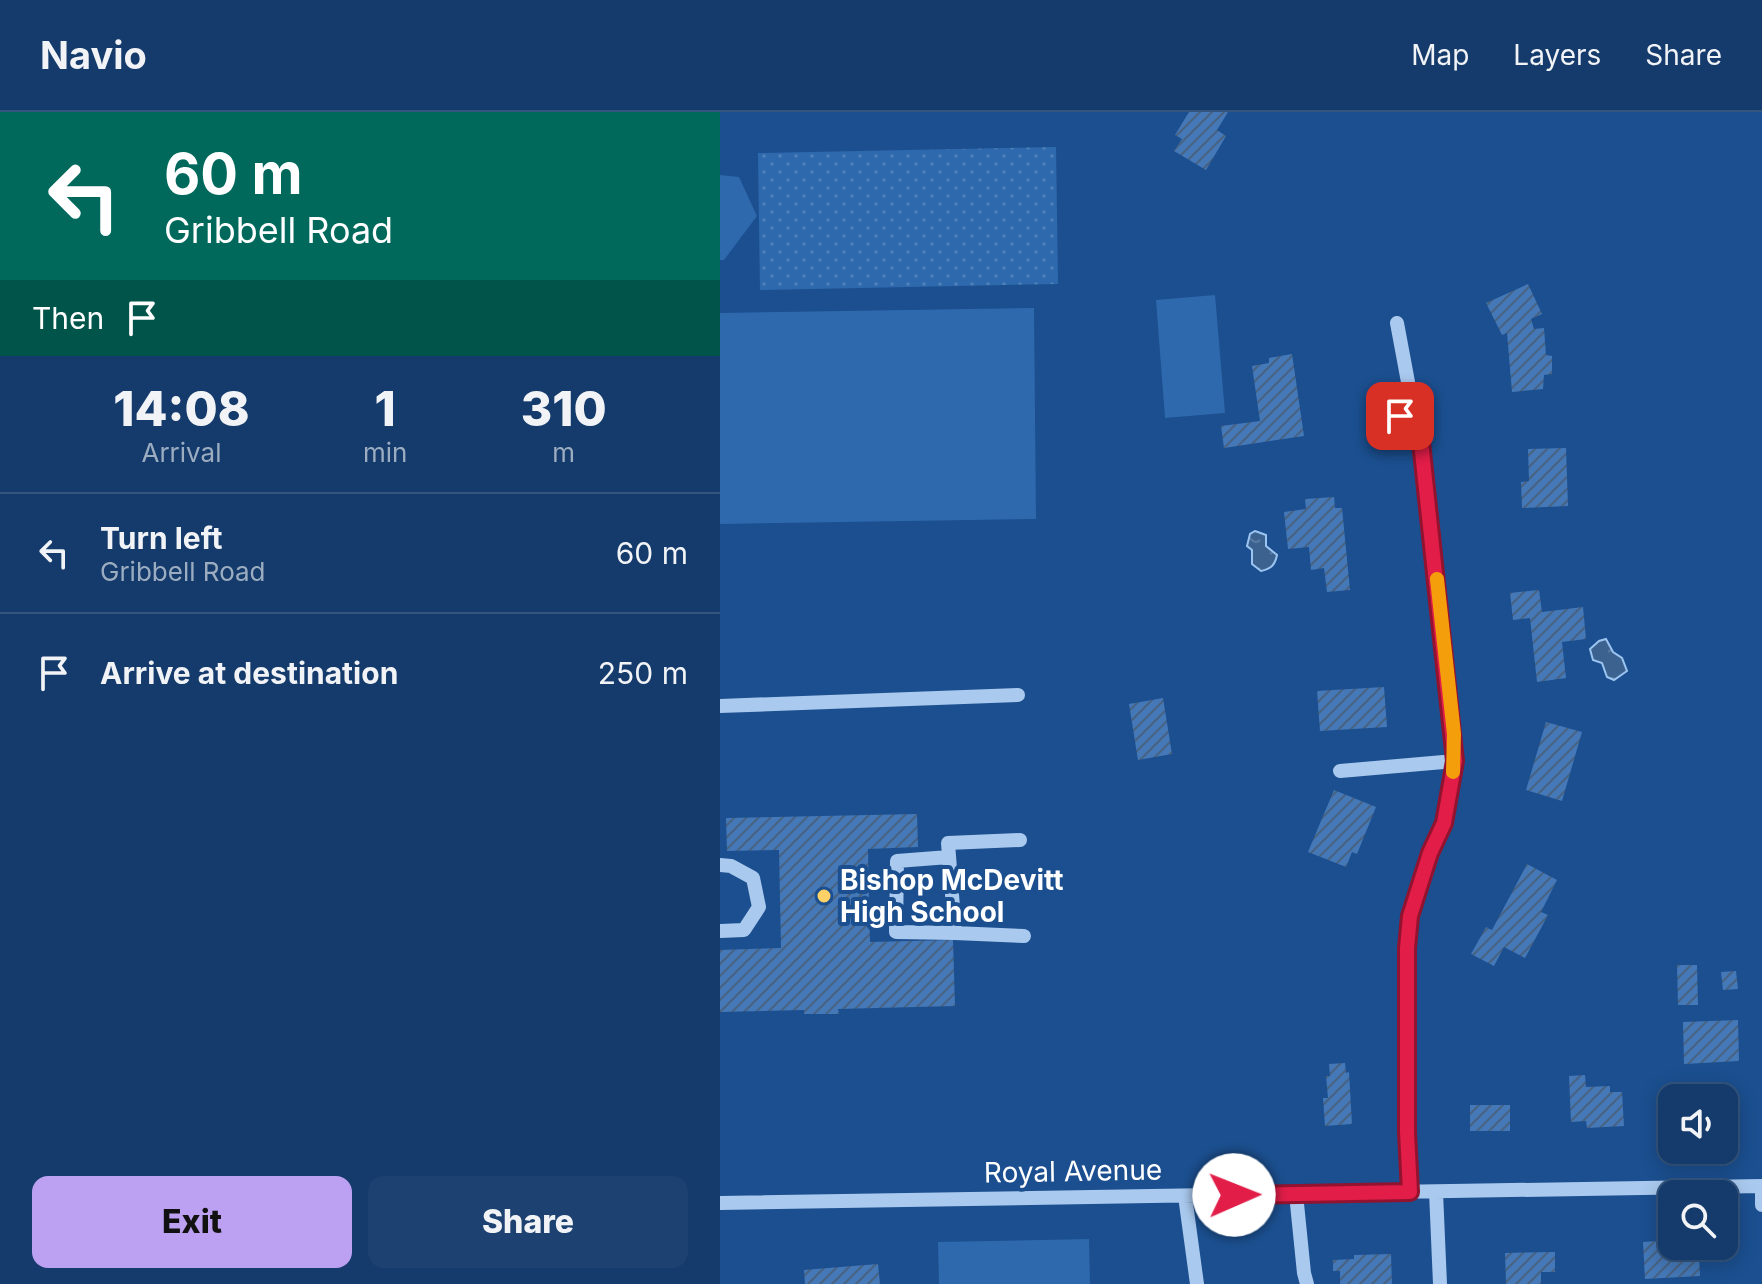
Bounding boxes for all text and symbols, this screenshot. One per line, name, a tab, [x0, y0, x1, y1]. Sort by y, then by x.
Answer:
text: Navio	[40, 32, 147, 78]
text: Map	[1411, 38, 1469, 72]
text: Layers	[1513, 38, 1601, 72]
text: Share	[1645, 38, 1722, 72]
text: 60 m	[164, 140, 303, 208]
icon: left	[32, 144, 136, 248]
text: Gribbell Road	[164, 208, 393, 252]
icon: arrive	[120, 296, 164, 340]
text: Then	[32, 300, 104, 336]
text: 14:08	[113, 379, 250, 438]
text: 1	[375, 379, 396, 438]
text: 310	[521, 379, 607, 438]
pin	[1366, 382, 1434, 450]
icon: arrive	[1378, 394, 1422, 438]
text: Arrival	[141, 437, 221, 468]
text: min	[363, 437, 407, 468]
text: m	[552, 437, 575, 468]
text: Turn left	[100, 520, 222, 556]
icon: left	[32, 531, 76, 575]
text: 60 m	[616, 535, 688, 571]
text: Gribbell Road	[100, 556, 266, 587]
icon: arrive	[32, 651, 76, 695]
text: Arrive at destination	[100, 655, 398, 691]
text: 250 m	[598, 655, 688, 691]
place label: Bishop McDevitt High School	[840, 863, 1064, 929]
marker: Bishop McDevitt High School	[815, 887, 833, 905]
map controls	[1658, 1084, 1738, 1260]
button: sound	[1658, 1084, 1738, 1164]
street label: Royal Avenue	[984, 1152, 1162, 1190]
position arrow	[1192, 1153, 1276, 1237]
button: Exit	[32, 1176, 352, 1268]
button: Share	[368, 1176, 688, 1268]
button: search	[1658, 1180, 1738, 1260]

